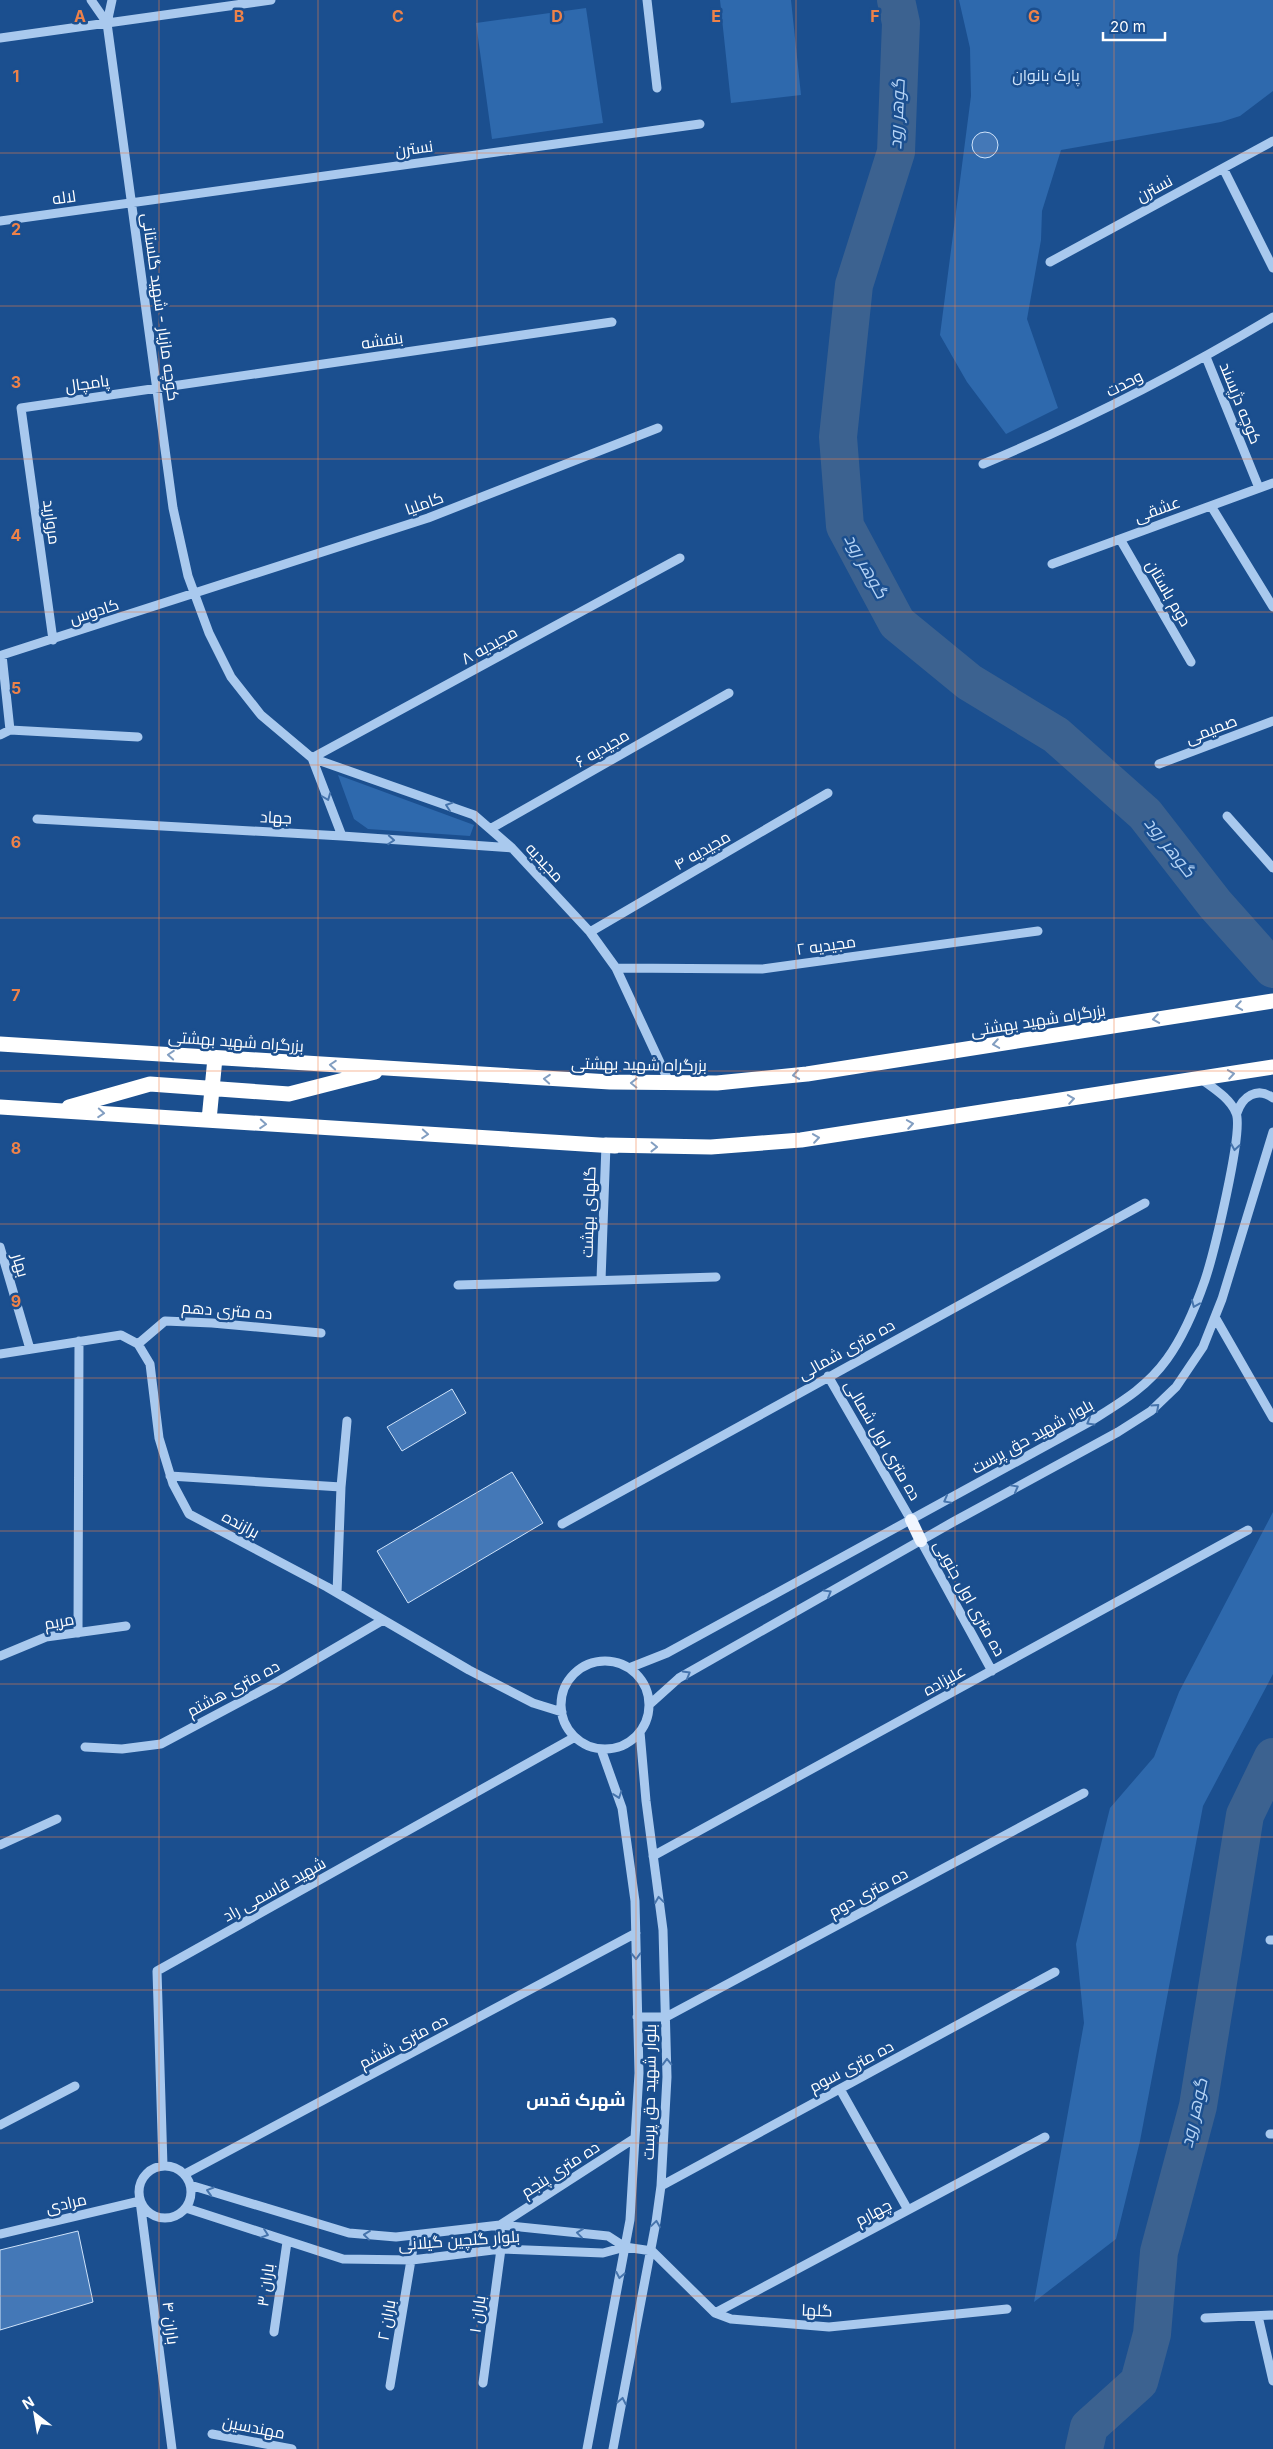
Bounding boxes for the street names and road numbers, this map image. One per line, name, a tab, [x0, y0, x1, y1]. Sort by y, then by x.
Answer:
street label: نسترن	[394, 135, 434, 162]
street label: نسترن	[1132, 170, 1176, 207]
street label: لاله	[51, 185, 77, 209]
street label: کوچه مازیار - شهید گلستانی	[136, 212, 184, 403]
street label: بنفشه	[360, 327, 404, 353]
street label: کوچه دژپسند	[1214, 359, 1266, 448]
street label: وحدت	[1102, 365, 1146, 401]
street label: پامچال	[64, 370, 111, 398]
street label: کاملیا	[402, 487, 446, 519]
street label: عشقی	[1131, 491, 1183, 527]
street label: مروارید	[39, 498, 65, 546]
street label: دوم باستان	[1140, 556, 1196, 631]
street label: کادوس	[67, 594, 121, 629]
street label: مجیدیه ۸	[457, 621, 521, 669]
street label: صمیمی	[1182, 710, 1240, 749]
street label: مجیدیه ۶	[572, 725, 632, 771]
street label: جهاد	[260, 806, 292, 829]
street label: مجیدیه ۴	[670, 826, 734, 874]
street label: مجیدیه	[522, 838, 568, 886]
street label: مجیدیه ۲	[795, 931, 857, 959]
street label: بزرگراه شهید بهشتی	[969, 999, 1107, 1042]
street label: بزرگراه شهید بهشتی	[167, 1026, 305, 1057]
street label: بزرگراه شهید بهشتی	[571, 1053, 707, 1076]
street label: گلهای بهشت	[576, 1166, 601, 1258]
street label: بهار	[7, 1250, 34, 1279]
street label: ده متری دهم	[181, 1297, 273, 1325]
street label: ده متری شمالی	[794, 1314, 898, 1385]
street label: ده متری اول شمالی	[840, 1376, 926, 1504]
street label: بلوار شهید حق پرست	[968, 1394, 1097, 1479]
street label: برازنده	[219, 1506, 263, 1542]
street label: ده متری اول جنوبی	[929, 1536, 1010, 1660]
street label: مریم	[43, 1609, 76, 1635]
street label: ده متری هشتم	[183, 1655, 284, 1723]
street label: علیزاده	[919, 1660, 969, 1700]
street label: شهید قاسمی راد	[219, 1852, 330, 1926]
street label: ده متری دوم	[825, 1863, 912, 1923]
street label: ده متری ششم	[355, 2009, 452, 2075]
street label: بلوار شهید حق پرست	[638, 2024, 662, 2160]
street label: ده متری سوم	[805, 2035, 898, 2098]
street label: ده متری پنجم	[517, 2136, 604, 2203]
street label: مرادی	[44, 2189, 89, 2218]
street label: چهارم	[851, 2194, 896, 2232]
street label: بلوار گلچین گیلانی	[398, 2226, 521, 2256]
street label: باران ۳	[252, 2262, 279, 2308]
street label: باران ۱	[464, 2294, 491, 2334]
street label: باران ۲	[373, 2298, 400, 2342]
street label: گلها	[801, 2299, 833, 2322]
street label: باران ۴	[157, 2300, 184, 2346]
street label: مهندسین	[221, 2411, 287, 2444]

